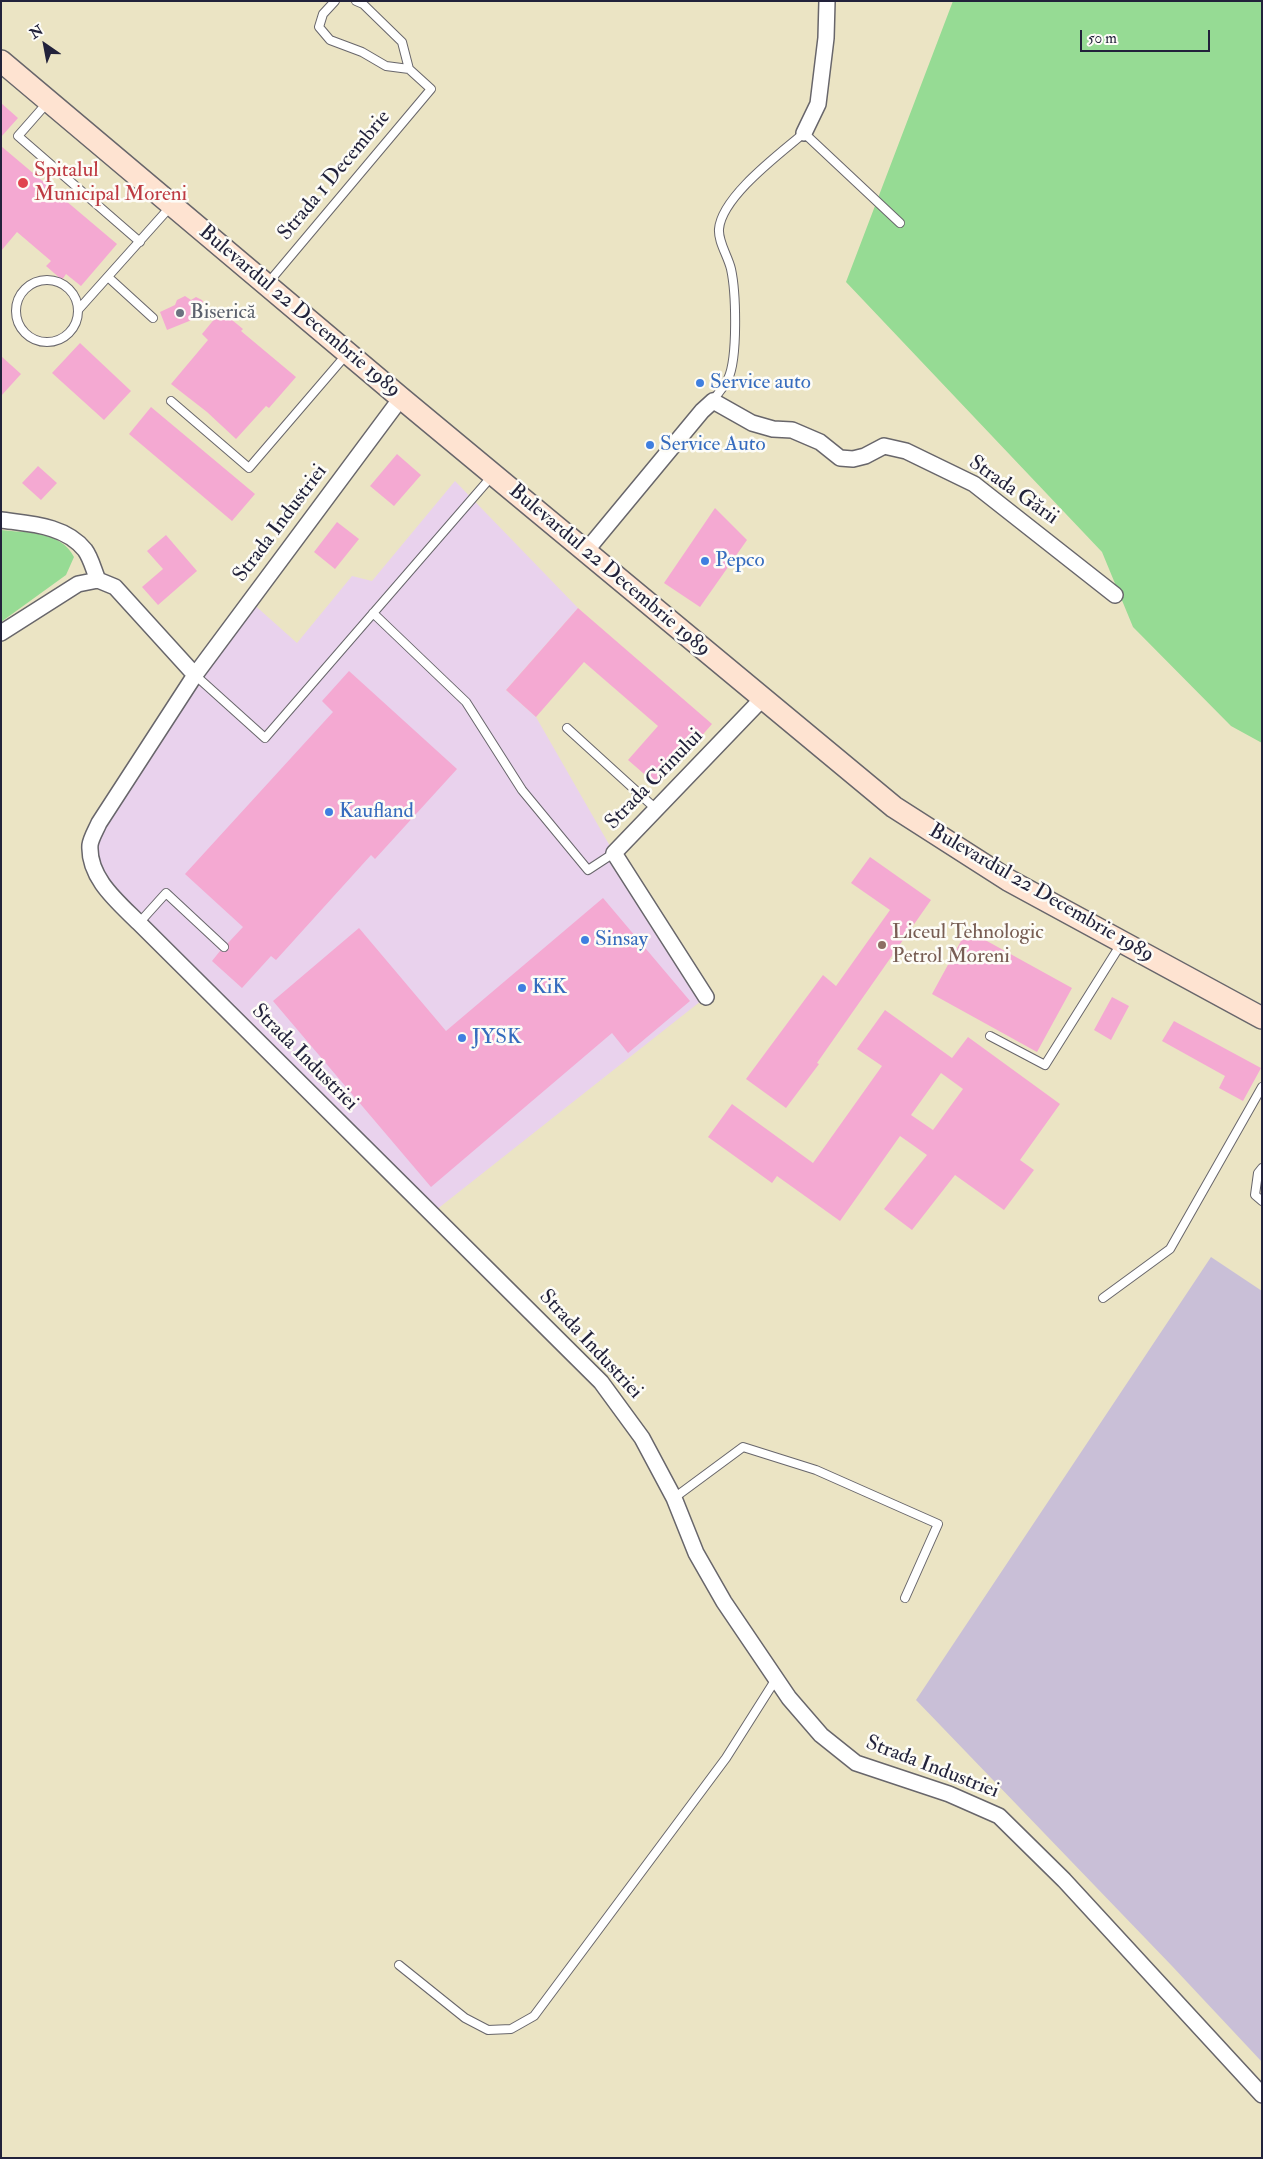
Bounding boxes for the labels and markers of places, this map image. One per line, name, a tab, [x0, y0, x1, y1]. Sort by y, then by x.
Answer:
place label: Spitalul Municipal Moreni	[34, 158, 187, 208]
marker: Spitalul Municipal Moreni	[16, 176, 30, 190]
place label: Biserică	[190, 300, 256, 326]
marker: Biserică	[174, 307, 186, 319]
place label: Service auto	[710, 370, 811, 396]
marker: Service auto	[694, 377, 706, 389]
place label: Service Auto	[660, 432, 766, 458]
marker: Service Auto	[644, 439, 656, 451]
place label: Pepco	[715, 548, 765, 574]
marker: Pepco	[699, 555, 711, 567]
place label: Kaufland	[339, 799, 414, 825]
marker: Kaufland	[323, 806, 335, 818]
place label: Liceul Tehnologic Petrol Moreni	[892, 920, 1044, 970]
place label: Sinsay	[595, 927, 648, 953]
marker: Sinsay	[579, 934, 591, 946]
marker: Liceul Tehnologic Petrol Moreni	[876, 939, 888, 951]
place label: KiK	[532, 975, 567, 1001]
marker: KiK	[516, 982, 528, 994]
place label: JYSK	[472, 1025, 522, 1051]
marker: JYSK	[456, 1032, 468, 1044]

